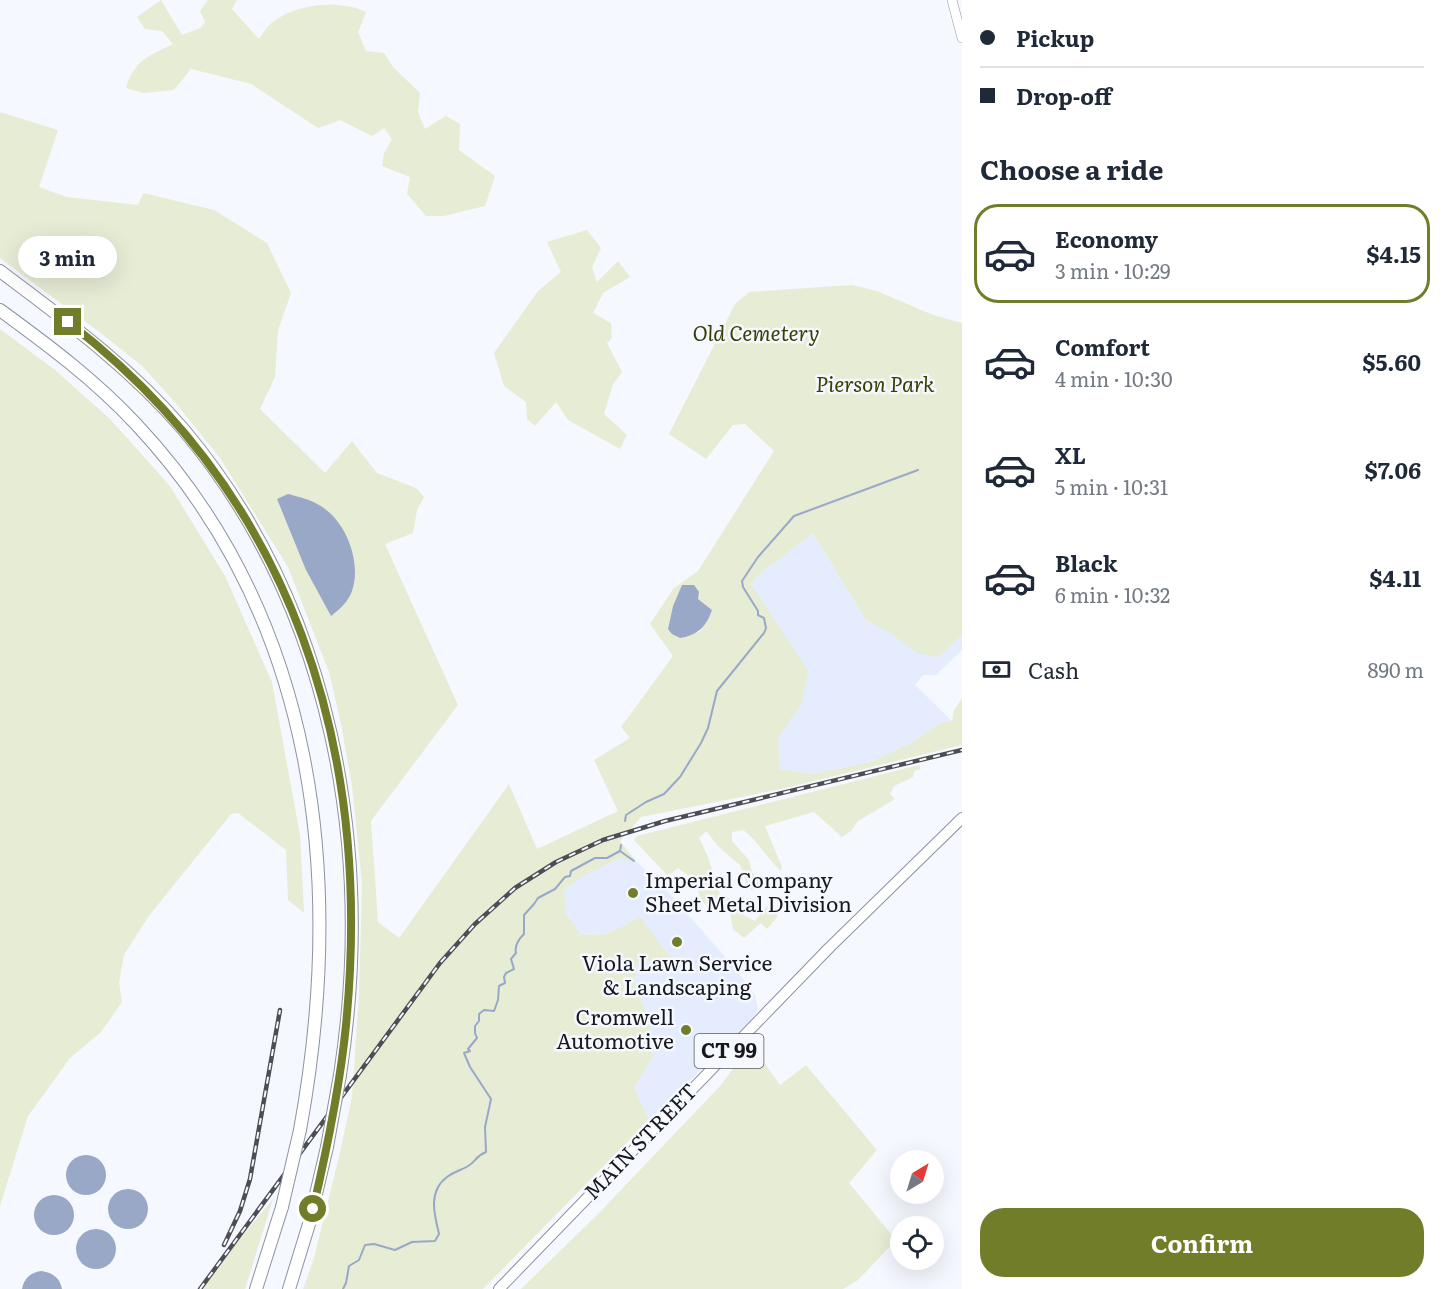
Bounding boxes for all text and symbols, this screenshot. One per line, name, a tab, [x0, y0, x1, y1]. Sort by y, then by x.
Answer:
text: Pickup	[1016, 21, 1094, 54]
text: Drop-off	[1016, 79, 1112, 112]
text: Choose a ride	[980, 148, 1163, 188]
text: Economy	[1055, 222, 1158, 255]
icon: car	[983, 227, 1037, 281]
callout: 3 min	[19, 235, 118, 277]
text: $4.15	[1366, 237, 1421, 270]
text: 3 min	[39, 242, 96, 272]
text: 3 min · 10:29	[1055, 255, 1171, 285]
route end	[54, 308, 81, 335]
park label: Old Cemetery	[692, 316, 820, 347]
text: Comfort	[1055, 330, 1150, 363]
icon: car	[983, 335, 1037, 389]
text: $5.60	[1362, 345, 1421, 378]
text: 4 min · 10:30	[1055, 363, 1173, 393]
park label: Pierson Park	[816, 367, 935, 398]
text: XL	[1055, 438, 1086, 471]
icon: car	[983, 443, 1037, 497]
text: $7.06	[1365, 453, 1421, 486]
text: 5 min · 10:31	[1055, 471, 1168, 501]
text: Black	[1055, 546, 1117, 579]
icon: car	[983, 551, 1037, 605]
text: $4.11	[1369, 561, 1421, 594]
text: 6 min · 10:32	[1055, 579, 1170, 609]
icon: cash	[980, 653, 1013, 686]
text: Cash	[1028, 653, 1079, 686]
text: 890 m	[1368, 654, 1424, 684]
place label: Imperial Company Sheet Metal Division	[645, 863, 852, 918]
marker: Imperial Company Sheet Metal Division	[626, 886, 640, 900]
marker: Viola Lawn Service & Landscaping	[670, 935, 684, 949]
place label: Viola Lawn Service & Landscaping	[582, 946, 772, 1001]
place label: Cromwell Automotive	[556, 1000, 674, 1055]
marker: Cromwell Automotive	[679, 1023, 693, 1037]
road number: CT 99	[694, 1034, 764, 1068]
street label: MAIN STREET	[575, 1075, 703, 1205]
north arrow	[890, 1150, 944, 1204]
map controls	[890, 1150, 944, 1270]
route start	[299, 1195, 326, 1222]
button: Confirm	[980, 1208, 1424, 1277]
button: locate	[890, 1216, 944, 1270]

